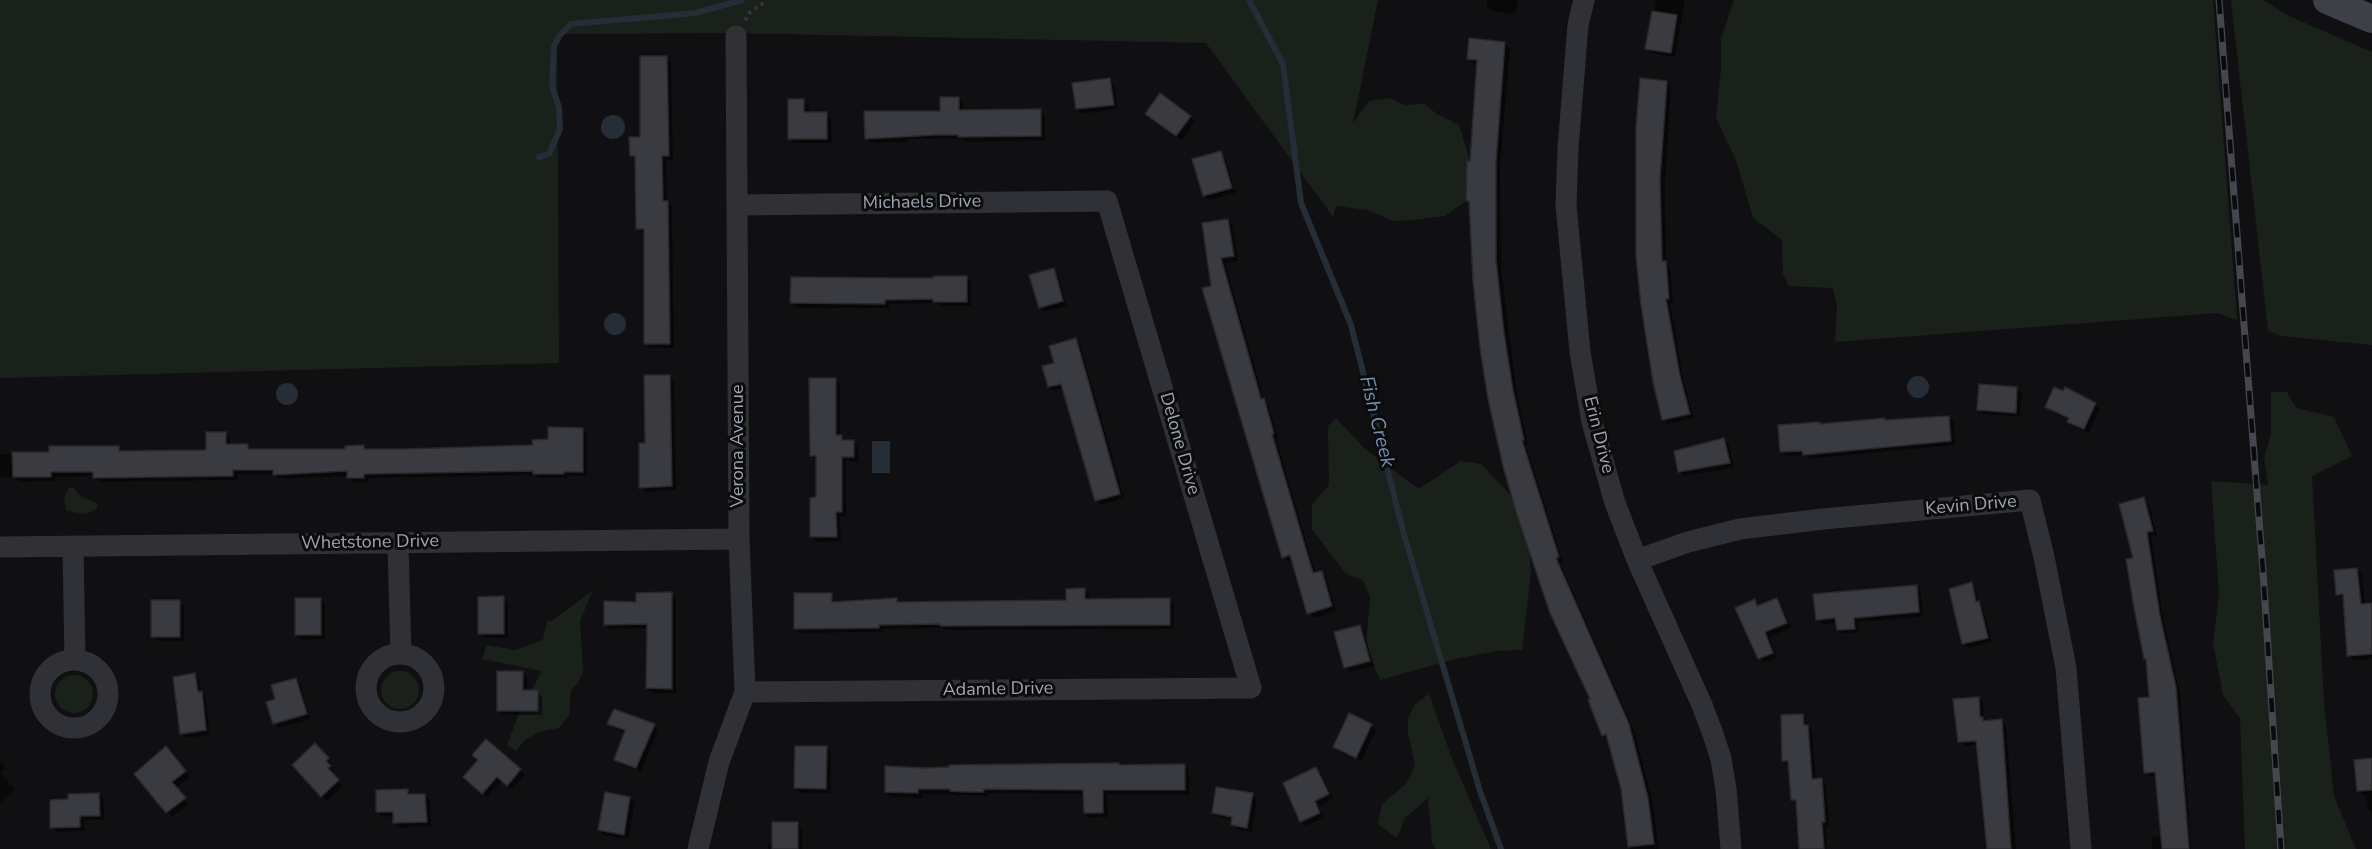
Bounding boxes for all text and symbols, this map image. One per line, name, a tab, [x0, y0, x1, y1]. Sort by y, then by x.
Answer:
street label: Michaels Drive	[863, 191, 981, 215]
water label: Fish Creek	[1353, 374, 1399, 470]
street label: Verona Avenue	[728, 385, 750, 507]
street label: Delone Drive	[1154, 390, 1204, 498]
street label: Erin Drive	[1578, 394, 1618, 476]
street label: Kevin Drive	[1924, 491, 2018, 521]
street label: Whetstone Drive	[301, 531, 439, 555]
street label: Adamle Drive	[943, 678, 1053, 702]

